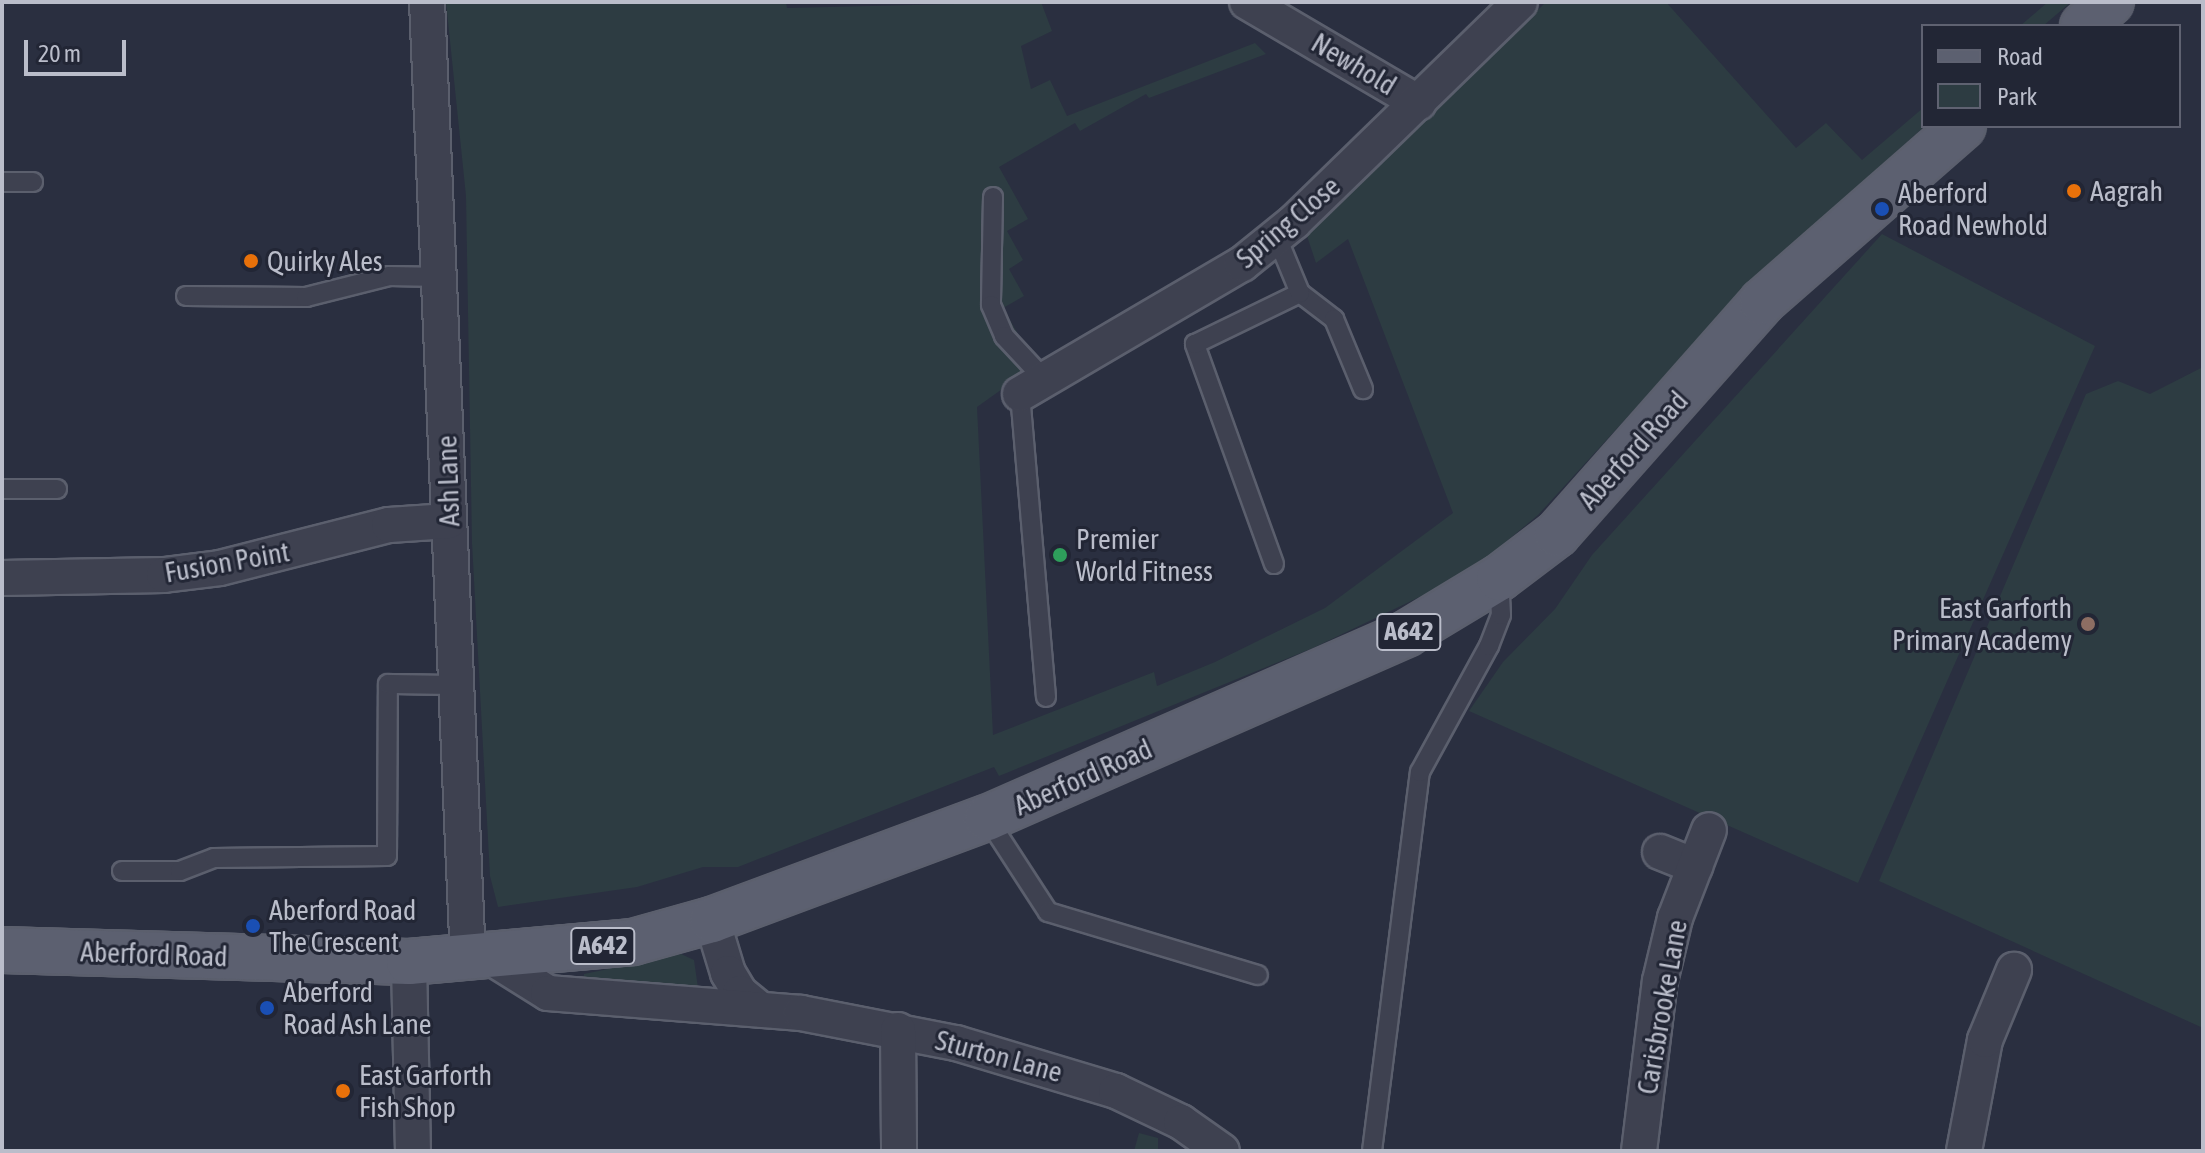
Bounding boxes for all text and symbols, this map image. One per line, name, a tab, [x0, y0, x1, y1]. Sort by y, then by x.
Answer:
scale bar	[28, 24, 130, 74]
legend	[1921, 24, 2181, 128]
street label: Newhold	[1306, 26, 1402, 102]
text: 20 m	[38, 40, 81, 67]
text: Road	[1997, 43, 2043, 70]
text: Park	[1997, 83, 2037, 110]
street label: Spring Close	[1229, 169, 1347, 275]
place label: Aagrah	[2090, 174, 2163, 208]
place label: Aberford Road Newhold	[1898, 176, 2048, 242]
marker: Aagrah	[2065, 182, 2083, 200]
marker: Aberford Road Newhold	[1873, 200, 1891, 218]
place label: Quirky Ales	[267, 244, 383, 278]
marker: Quirky Ales	[242, 252, 260, 270]
street label: Aberford Road	[1571, 384, 1695, 516]
street label: Ash Lane	[430, 435, 466, 527]
place label: Premier World Fitness	[1076, 522, 1213, 588]
street label: Fusion Point	[162, 535, 292, 589]
marker: Premier World Fitness	[1051, 546, 1069, 564]
place label: East Garforth Primary Academy	[1892, 591, 2072, 657]
road number: A642	[1375, 610, 1443, 654]
marker: East Garforth Primary Academy	[2079, 615, 2097, 633]
street label: Aberford Road	[1009, 732, 1157, 822]
place label: Aberford Road The Crescent	[269, 893, 416, 959]
marker: Aberford Road The Crescent	[244, 917, 262, 935]
street label: Carisbrooke Lane	[1630, 917, 1694, 1097]
road number: A642	[569, 924, 637, 968]
street label: Aberford Road	[80, 935, 228, 973]
place label: Aberford Road Ash Lane	[283, 975, 431, 1041]
marker: Aberford Road Ash Lane	[258, 999, 276, 1017]
street label: Sturton Lane	[932, 1023, 1066, 1089]
place label: East Garforth Fish Shop	[359, 1058, 492, 1124]
marker: East Garforth Fish Shop	[334, 1082, 352, 1100]

